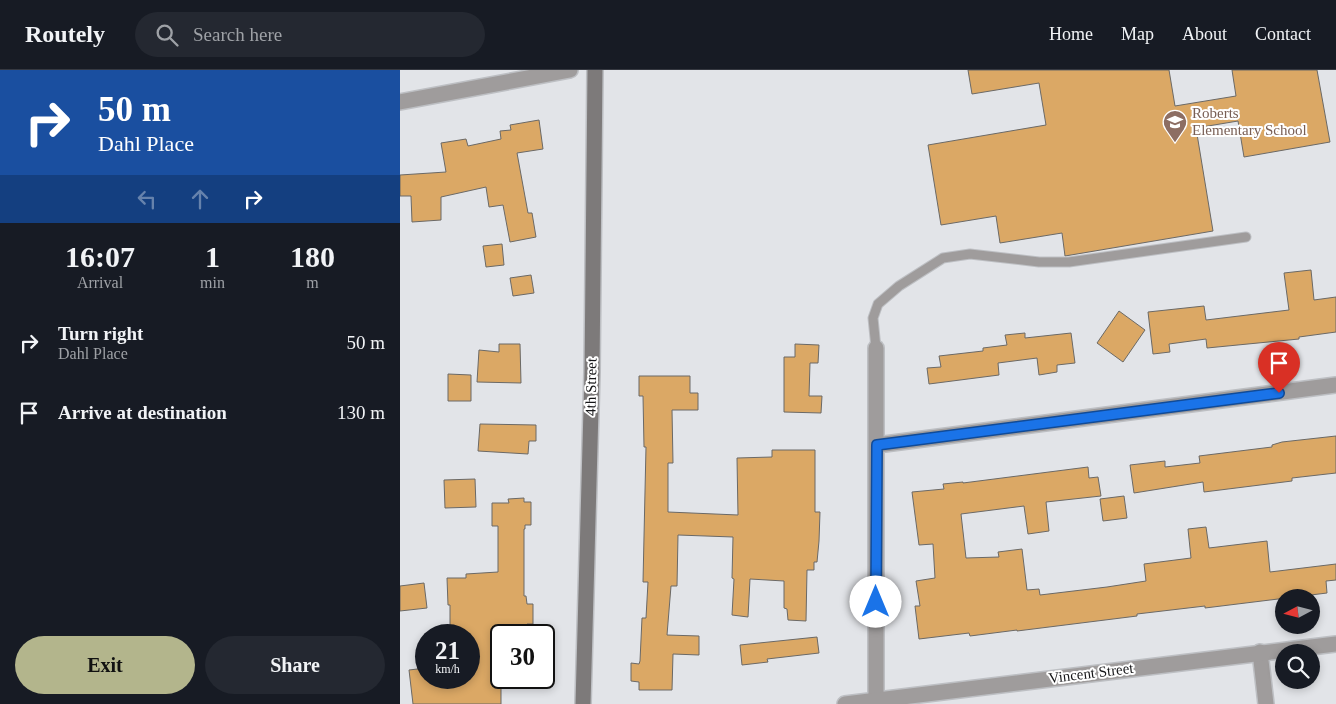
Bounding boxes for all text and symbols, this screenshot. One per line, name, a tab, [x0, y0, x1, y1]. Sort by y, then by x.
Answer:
search box	[135, 12, 485, 57]
text: Routely	[25, 21, 105, 47]
icon: search	[153, 21, 181, 49]
text: Search here	[193, 24, 282, 45]
text: Home	[1049, 24, 1093, 44]
text: Map	[1121, 24, 1154, 44]
text: About	[1182, 24, 1227, 44]
text: Contact	[1255, 24, 1311, 44]
icon: right	[15, 90, 80, 155]
text: 50 m	[98, 90, 171, 129]
place label: Roberts Elementary School	[1192, 105, 1307, 138]
school or university icon: Roberts Elementary School	[1162, 109, 1188, 143]
text: Dahl Place	[98, 131, 194, 156]
icon: left	[133, 185, 161, 213]
icon: ahead	[186, 185, 214, 213]
icon: right	[239, 185, 267, 213]
text: 16:07	[65, 240, 135, 273]
text: 1	[205, 240, 220, 273]
text: 180	[290, 240, 335, 273]
text: Arrival	[77, 274, 123, 291]
text: min	[200, 274, 225, 291]
text: m	[306, 274, 319, 291]
text: Turn right	[58, 323, 143, 344]
icon: right	[15, 329, 43, 357]
text: 50 m	[346, 332, 385, 353]
pin	[1258, 342, 1300, 393]
text: Dahl Place	[58, 345, 128, 362]
icon: arrive	[1265, 349, 1293, 377]
street label: 4th Street	[582, 357, 600, 416]
icon: arrive	[15, 399, 43, 427]
text: Arrive at destination	[58, 402, 227, 423]
text: 130 m	[337, 402, 385, 423]
position arrow	[849, 575, 901, 627]
north arrow	[1275, 589, 1320, 634]
map controls	[1275, 589, 1320, 689]
speed limit sign: 30	[490, 624, 555, 689]
button: Exit	[15, 636, 195, 694]
button: Share	[205, 636, 385, 694]
text: 21	[435, 637, 460, 664]
button: search	[1275, 644, 1320, 689]
street label: Vincent Street	[1048, 660, 1135, 686]
text: km/h	[435, 662, 460, 676]

